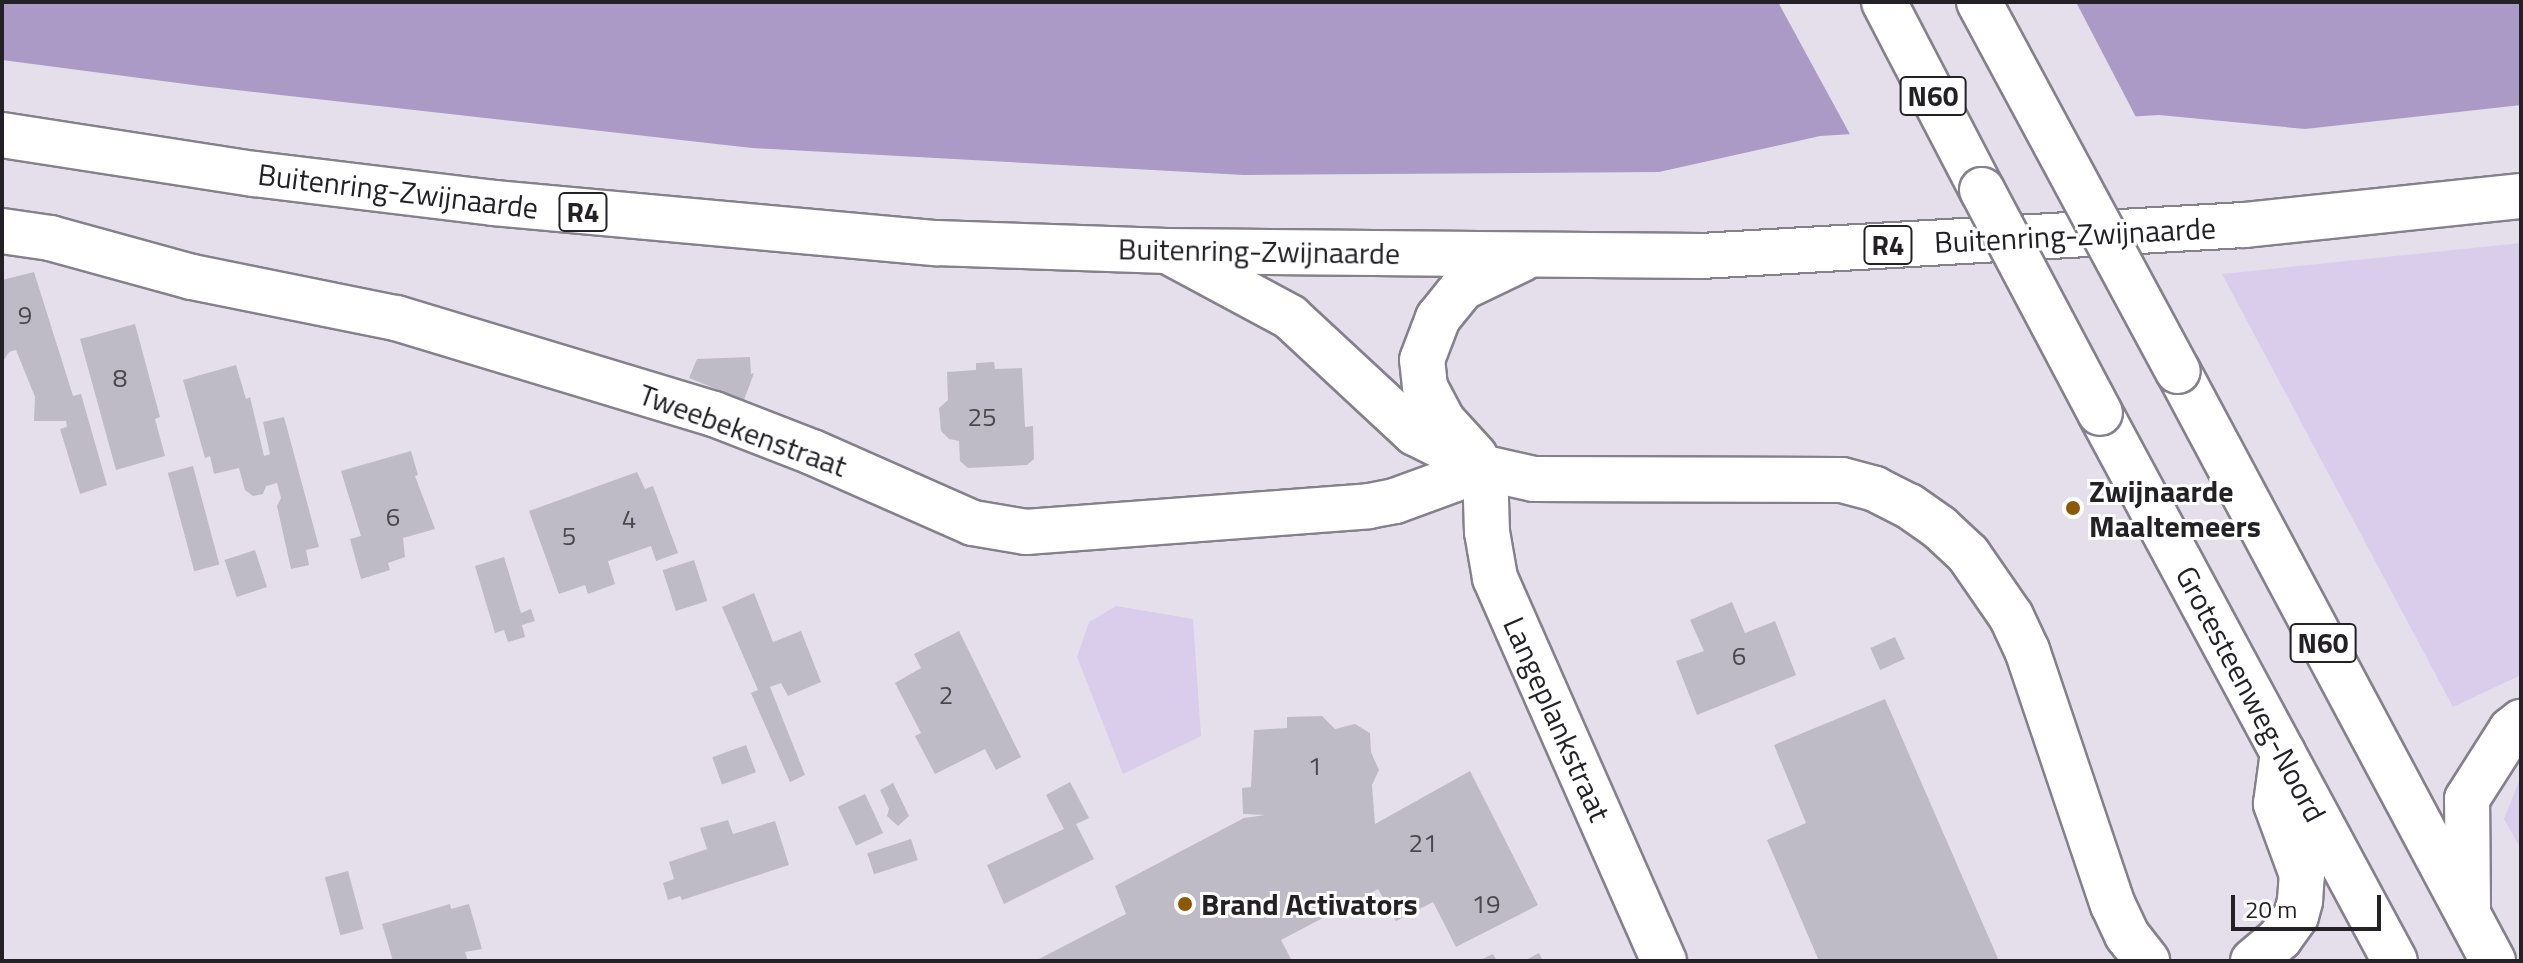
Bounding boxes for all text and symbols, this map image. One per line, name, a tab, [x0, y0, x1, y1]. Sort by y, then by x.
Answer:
road number: N60	[1899, 72, 1967, 120]
street label: Buitenring-Zwijnaarde	[256, 156, 540, 226]
road number: R4	[557, 188, 609, 236]
street label: Buitenring-Zwijnaarde	[1933, 210, 2217, 260]
road number: R4	[1862, 221, 1914, 269]
street label: Buitenring-Zwijnaarde	[1118, 231, 1400, 271]
house number: 9	[18, 299, 32, 331]
house number: 8	[113, 362, 127, 394]
street label: Tweebekenstraat	[634, 376, 852, 484]
house number: 25	[967, 401, 997, 433]
place label: Zwijnaarde Maaltemeers	[2089, 473, 2261, 544]
marker: Zwijnaarde Maaltemeers	[2064, 499, 2082, 517]
house number: 6	[386, 501, 400, 533]
house number: 4	[622, 503, 636, 535]
house number: 5	[562, 520, 576, 552]
street label: Grotesteenweg-Noord	[2168, 560, 2334, 828]
street label: Langeplankstraat	[1496, 611, 1618, 827]
road number: N60	[2289, 619, 2357, 667]
house number: 6	[1732, 640, 1746, 672]
house number: 2	[939, 679, 953, 711]
house number: 1	[1308, 750, 1322, 782]
house number: 21	[1408, 827, 1438, 859]
scale bar	[2235, 879, 2385, 929]
place label: Brand Activators	[1201, 886, 1418, 922]
house number: 19	[1471, 888, 1501, 920]
text: 20 m	[2245, 891, 2297, 927]
marker: Brand Activators	[1176, 895, 1194, 913]

